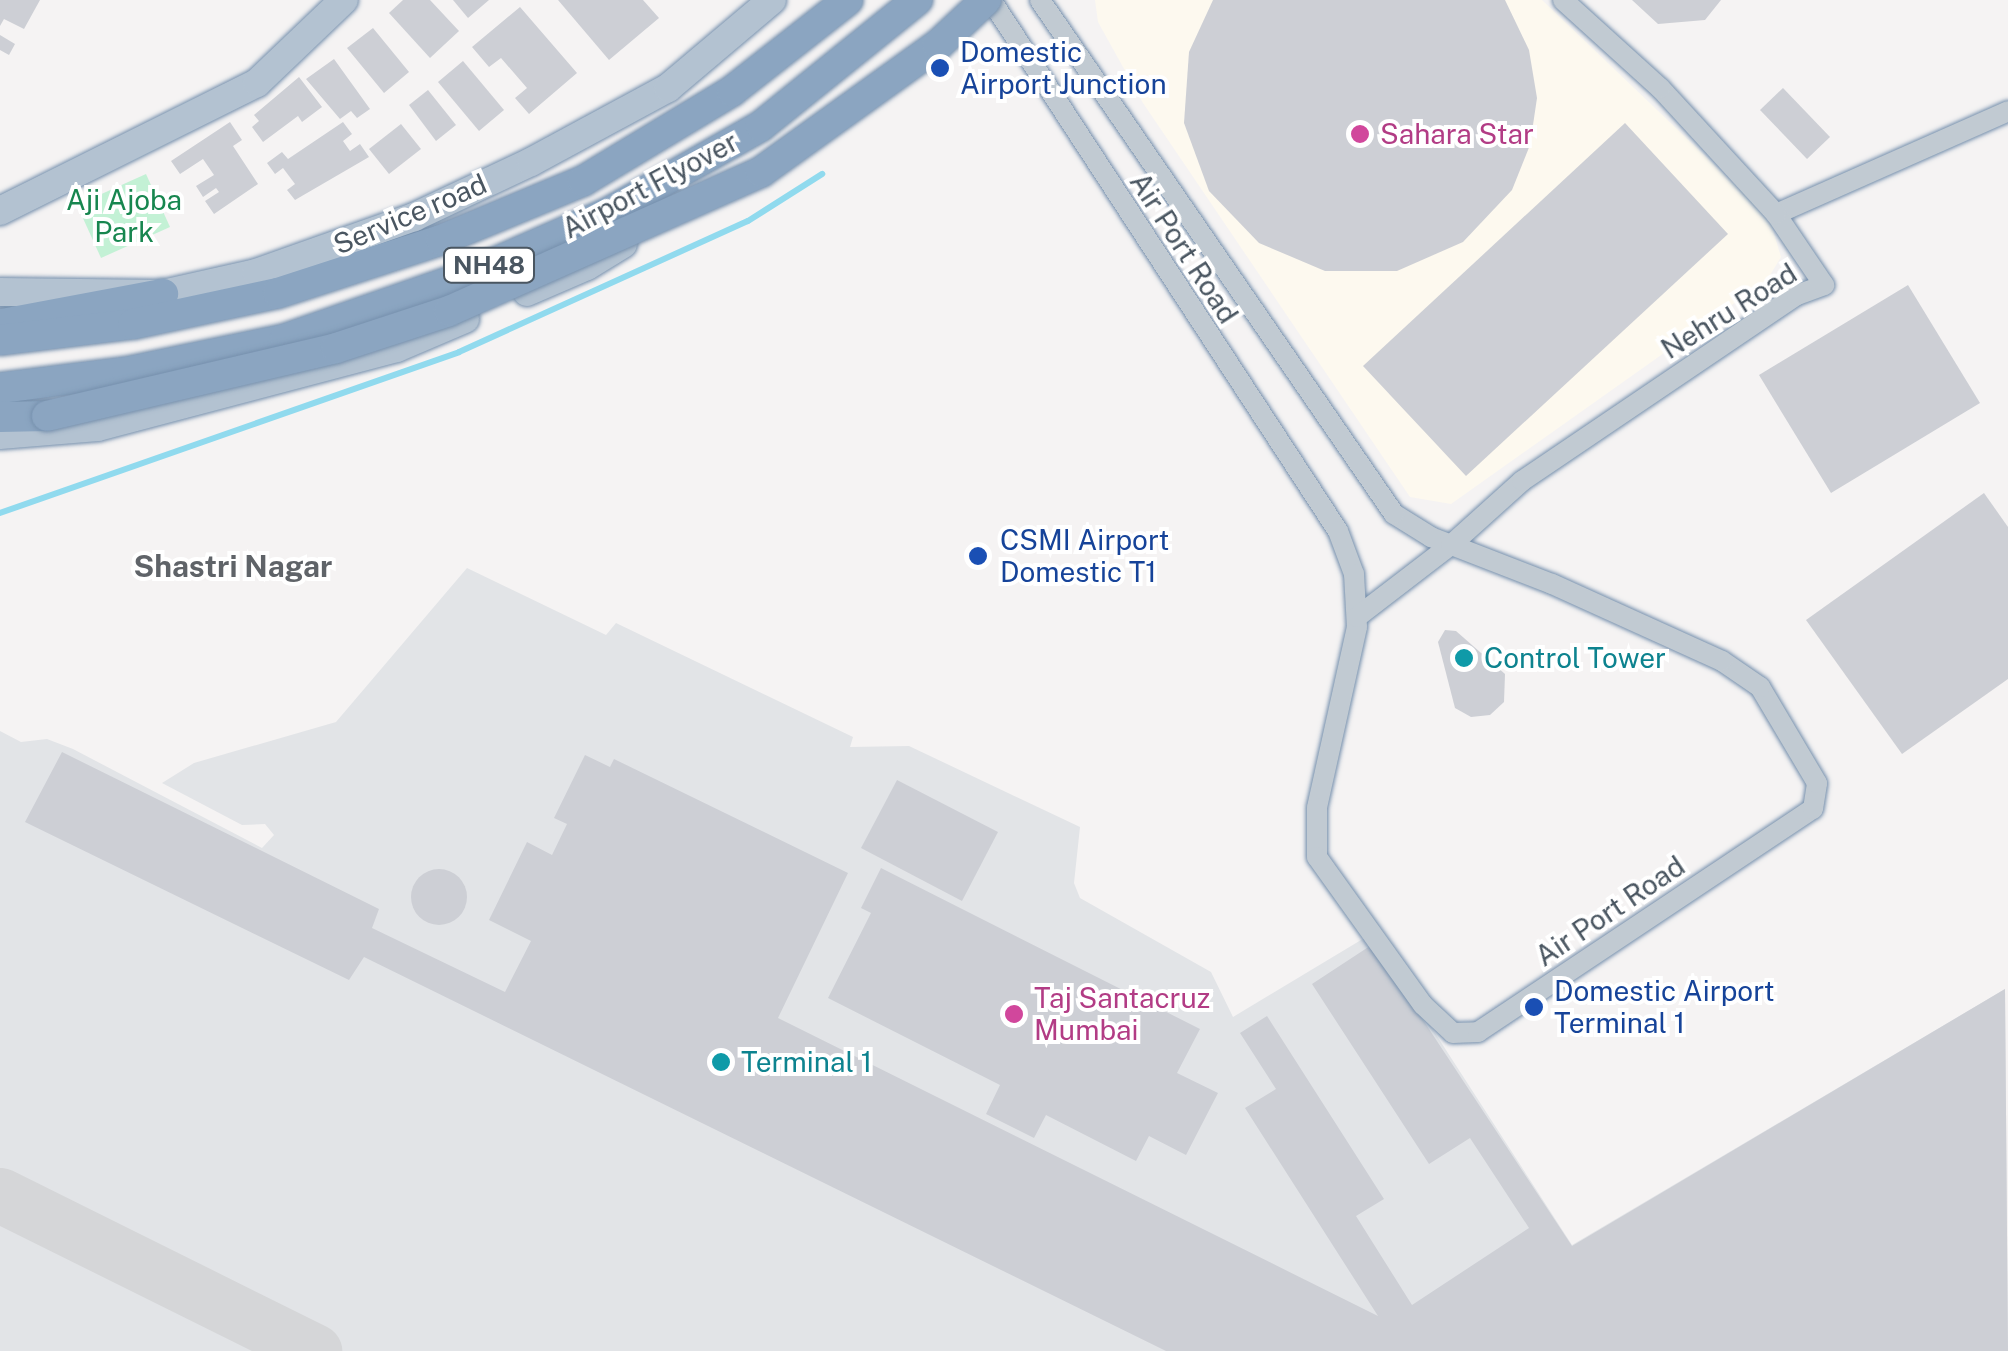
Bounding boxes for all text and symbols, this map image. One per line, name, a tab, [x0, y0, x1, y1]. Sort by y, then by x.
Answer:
place label: Domestic Airport Junction	[960, 35, 1167, 101]
marker: Domestic Airport Junction	[929, 57, 951, 79]
place label: Sahara Star	[1380, 117, 1534, 151]
marker: Sahara Star	[1349, 123, 1371, 145]
street label: Airport Flyover	[556, 125, 744, 245]
street label: Air Port Road	[1123, 166, 1245, 330]
street label: Service road	[328, 167, 492, 261]
park label: Aji Ajoba Park	[66, 183, 182, 249]
road number: NH48	[442, 245, 536, 285]
street label: Nehru Road	[1655, 256, 1803, 366]
place label: CSMI Airport Domestic T1	[1000, 523, 1169, 589]
marker: CSMI Airport Domestic T1	[965, 543, 991, 569]
district label: Shastri Nagar	[134, 548, 332, 584]
place label: Control Tower	[1484, 641, 1666, 675]
marker: Control Tower	[1453, 647, 1475, 669]
street label: Air Port Road	[1529, 849, 1691, 973]
place label: Domestic Airport Terminal 1	[1554, 974, 1775, 1040]
place label: Taj Santacruz Mumbai	[1034, 981, 1210, 1047]
marker: Domestic Airport Terminal 1	[1523, 996, 1545, 1018]
marker: Taj Santacruz Mumbai	[1003, 1003, 1025, 1025]
place label: Terminal 1	[741, 1045, 872, 1079]
marker: Terminal 1	[710, 1051, 732, 1073]

